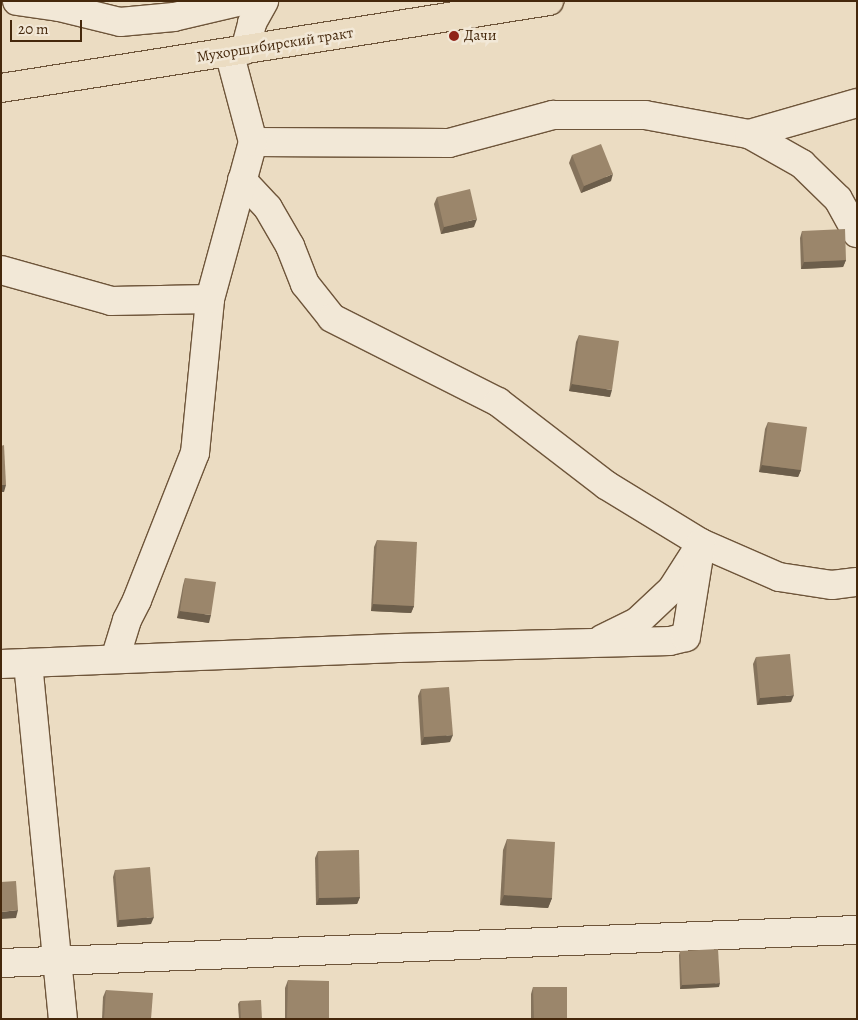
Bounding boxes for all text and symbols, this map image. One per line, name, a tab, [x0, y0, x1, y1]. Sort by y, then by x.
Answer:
scale bar	[12, 10, 85, 42]
text: 20 m	[18, 19, 49, 39]
street label: Мухоршибирский тракт	[196, 24, 354, 66]
place label: Дачи	[464, 27, 496, 45]
marker: Дачи	[448, 30, 460, 42]

